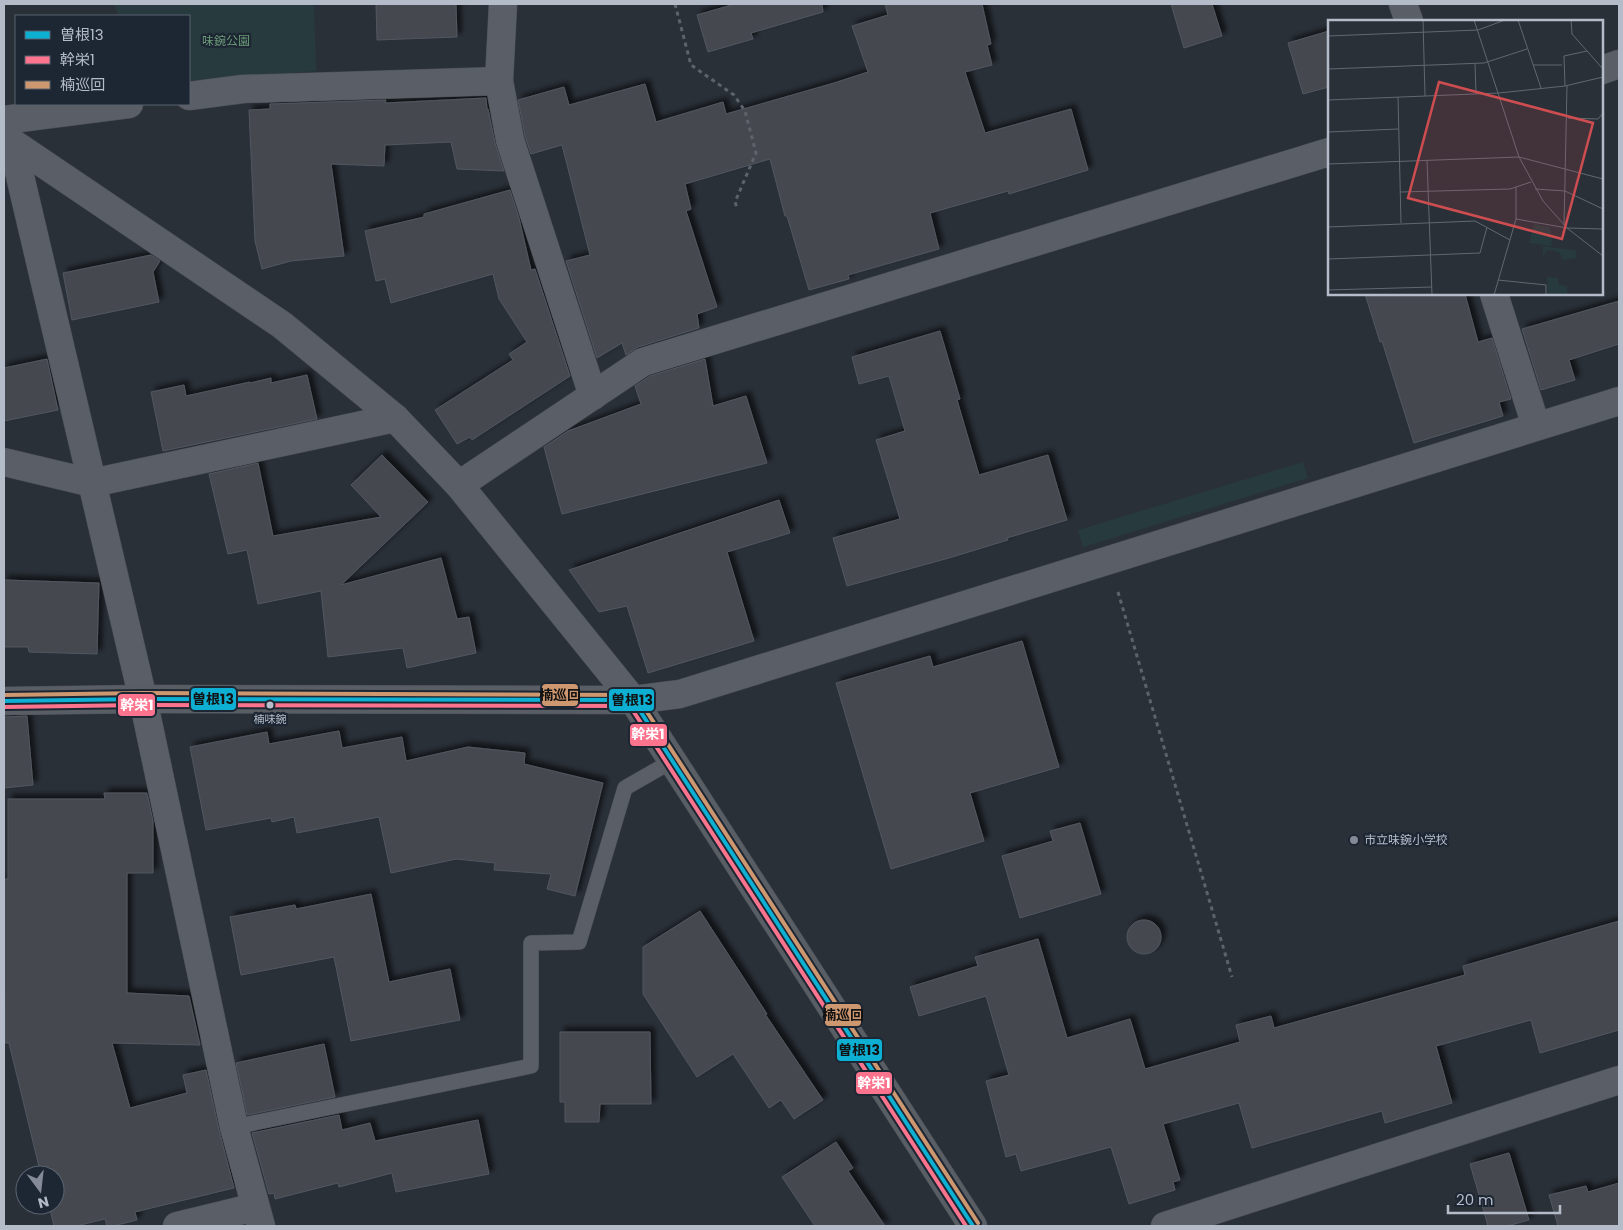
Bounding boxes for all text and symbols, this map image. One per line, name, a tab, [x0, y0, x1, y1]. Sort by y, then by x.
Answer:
legend	[15, 15, 190, 105]
inset map	[1328, 20, 1603, 295]
text: 曽根13	[60, 24, 104, 45]
park label: 味鋺公園	[202, 32, 250, 49]
text: 幹栄1	[60, 49, 95, 70]
text: 楠巡回	[60, 74, 105, 95]
line badge: 楠巡回	[541, 683, 579, 707]
text: 楠巡回	[539, 685, 581, 705]
line badge: 曽根13	[190, 687, 237, 711]
line badge: 曽根13	[608, 688, 655, 712]
text: 曽根13	[192, 689, 234, 709]
text: 曽根13	[611, 690, 653, 710]
line badge: 幹栄1	[117, 693, 156, 717]
text: 幹栄1	[120, 695, 154, 715]
marker: 楠味鋺	[265, 700, 275, 710]
place label: 楠味鋺	[254, 711, 287, 727]
line badge: 幹栄1	[629, 723, 668, 747]
text: 幹栄1	[631, 724, 665, 744]
place label: 市立味鋺小学校	[1364, 831, 1448, 848]
marker: 市立味鋺小学校	[1348, 834, 1360, 846]
line badge: 楠巡回	[824, 1003, 862, 1027]
text: 楠巡回	[822, 1005, 864, 1025]
line badge: 曽根13	[836, 1038, 883, 1062]
text: 曽根13	[838, 1040, 880, 1060]
line badge: 幹栄1	[855, 1071, 893, 1095]
text: 幹栄1	[857, 1073, 891, 1093]
north arrow	[15, 1165, 65, 1215]
scale bar	[1448, 1182, 1560, 1214]
text: 20 m	[1456, 1189, 1494, 1210]
text: N	[36, 1192, 51, 1214]

